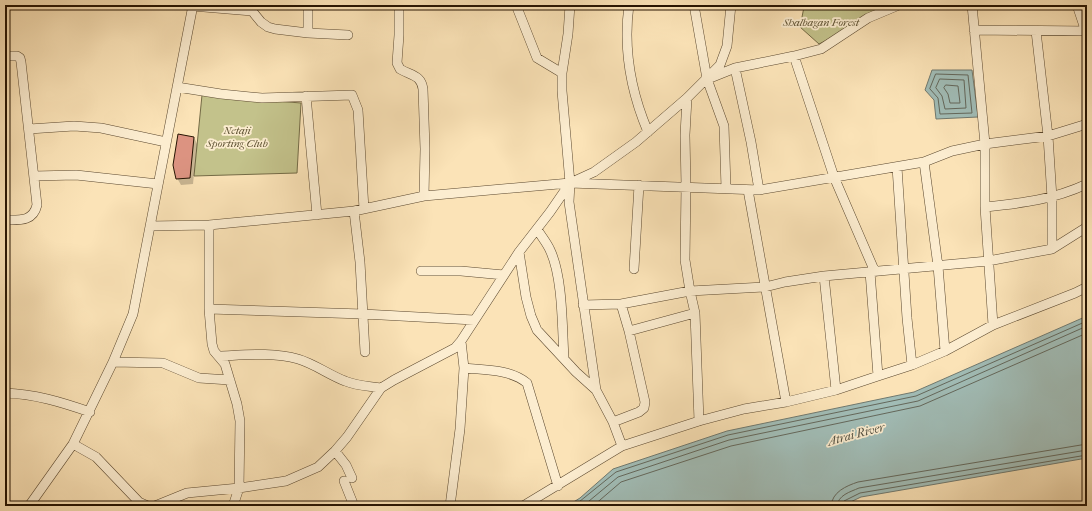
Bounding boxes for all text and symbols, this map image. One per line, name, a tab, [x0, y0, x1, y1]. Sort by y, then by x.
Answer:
park label: Shalbagan Forest	[782, 16, 860, 29]
park label: Netaji Sporting Club	[205, 124, 268, 150]
water label: Atrai River	[824, 419, 887, 449]

